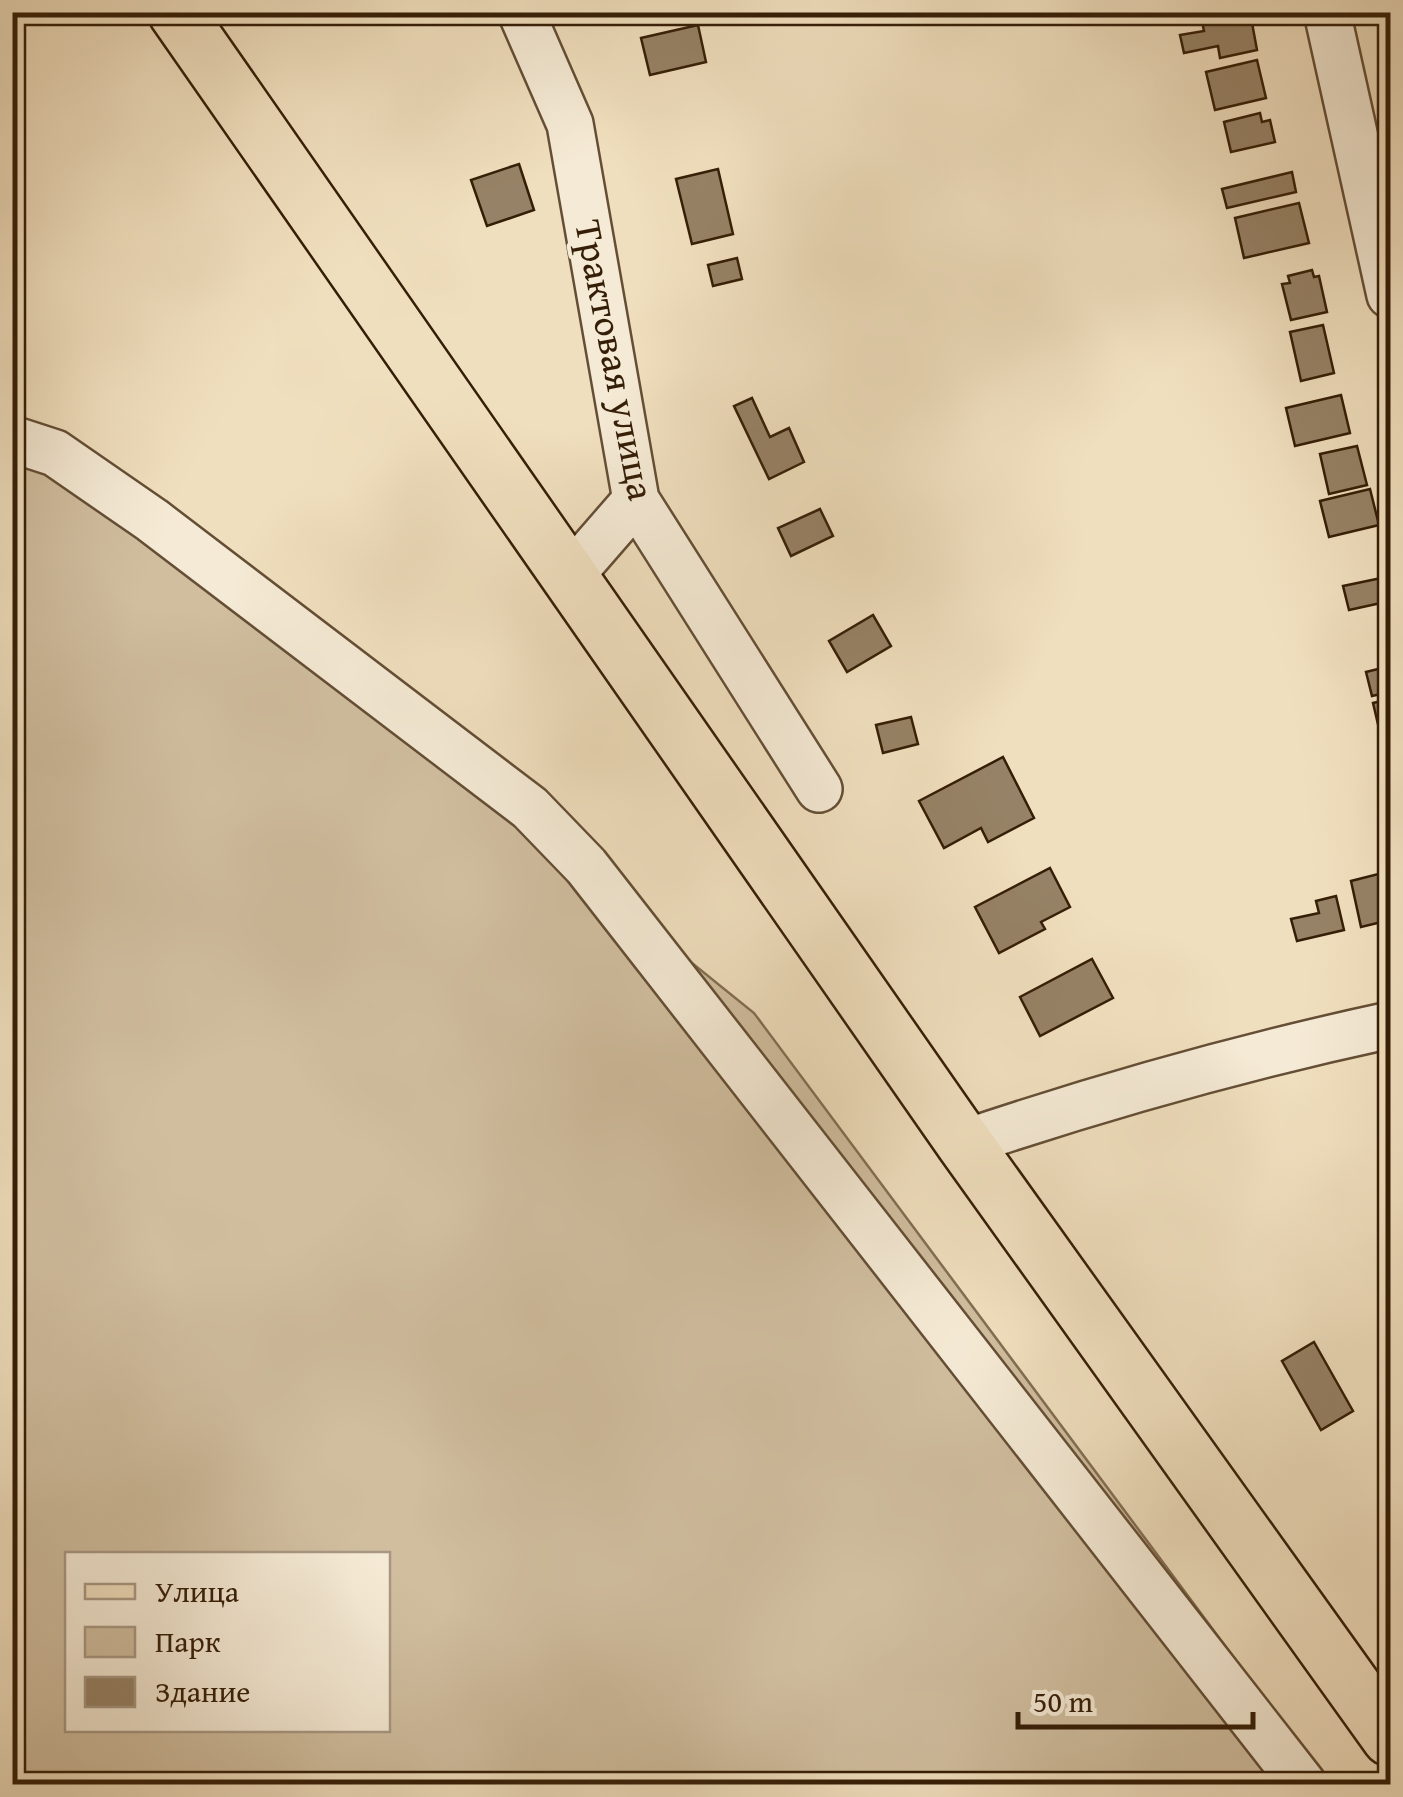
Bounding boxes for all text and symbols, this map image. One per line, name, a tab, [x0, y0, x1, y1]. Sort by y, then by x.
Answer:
street label: Трактовая улица	[561, 215, 671, 505]
legend	[65, 1552, 390, 1732]
text: Улица	[155, 1569, 240, 1613]
text: Парк	[155, 1619, 221, 1663]
scale bar	[1018, 1667, 1253, 1729]
text: Здание	[155, 1669, 250, 1713]
text: 50 m	[1033, 1679, 1093, 1723]

